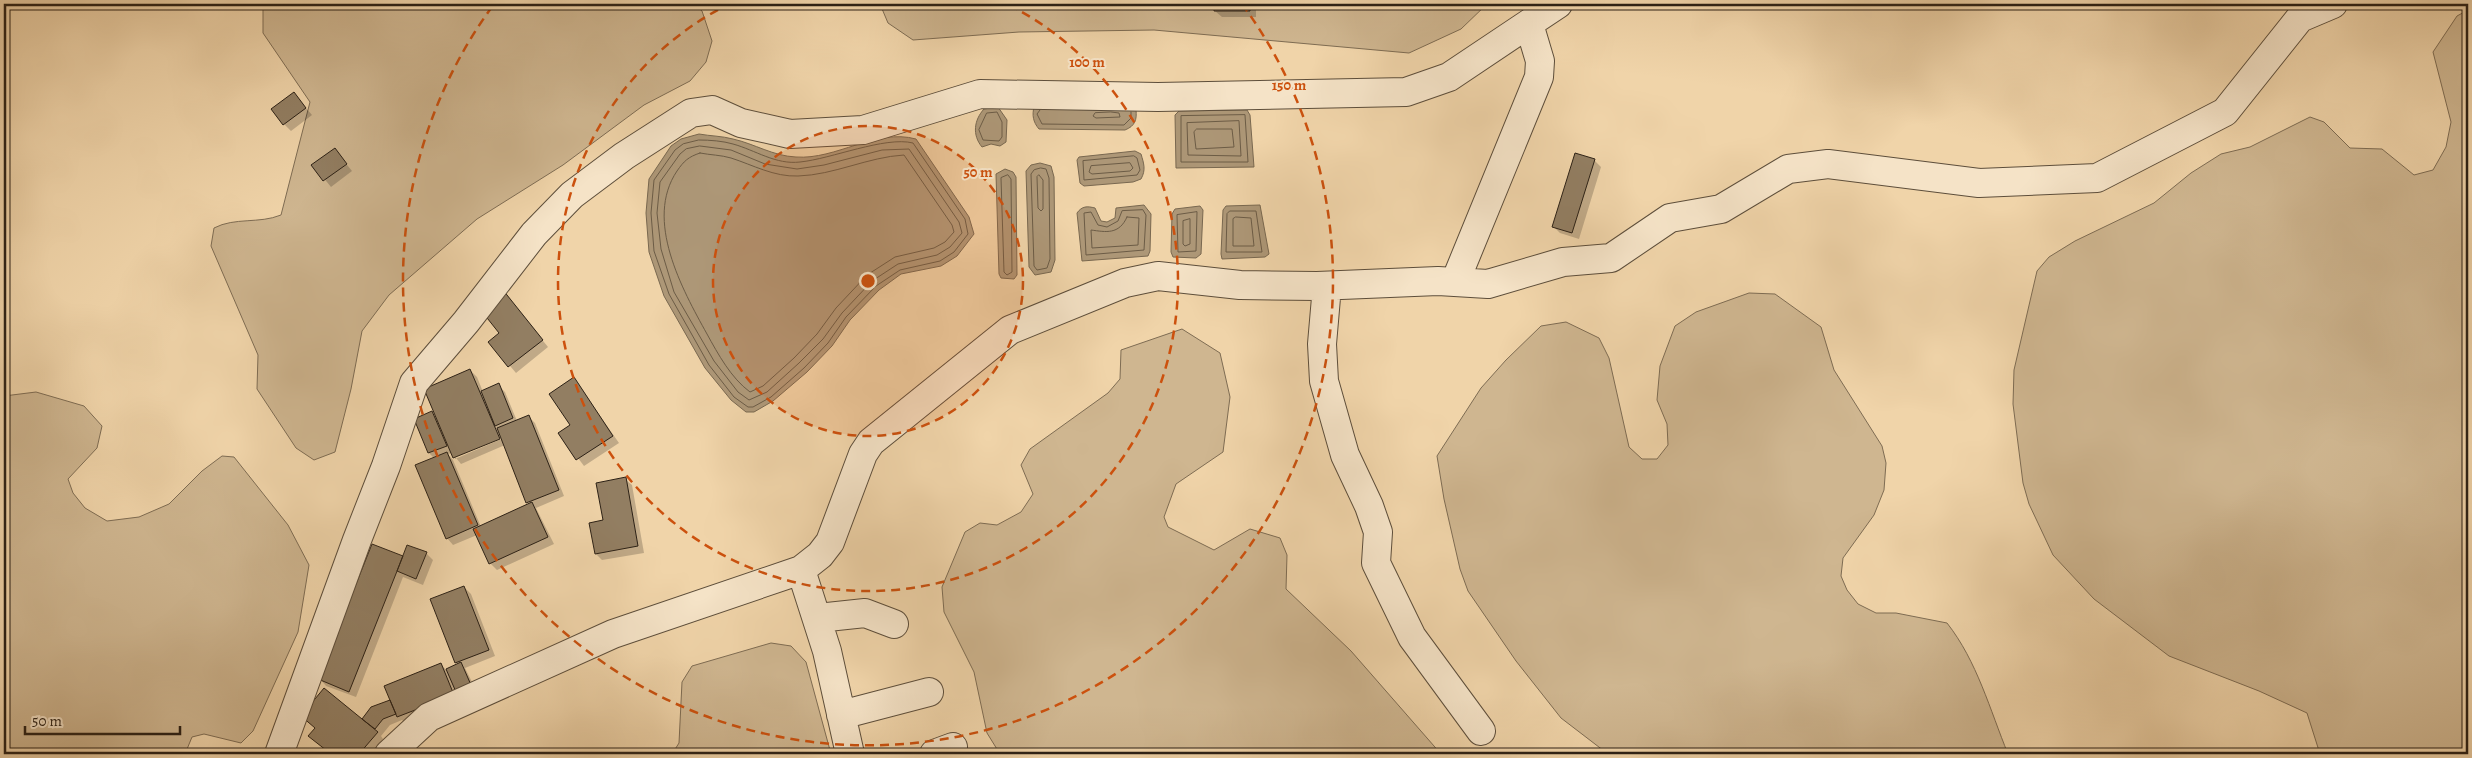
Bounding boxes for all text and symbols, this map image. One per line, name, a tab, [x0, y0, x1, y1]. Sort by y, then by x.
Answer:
text: 100 m	[1069, 52, 1105, 72]
text: 150 m	[1272, 75, 1307, 95]
text: 50 m	[963, 162, 993, 182]
centre of rings	[859, 272, 877, 290]
scale bar	[25, 703, 180, 735]
text: 50 m	[32, 711, 62, 731]

